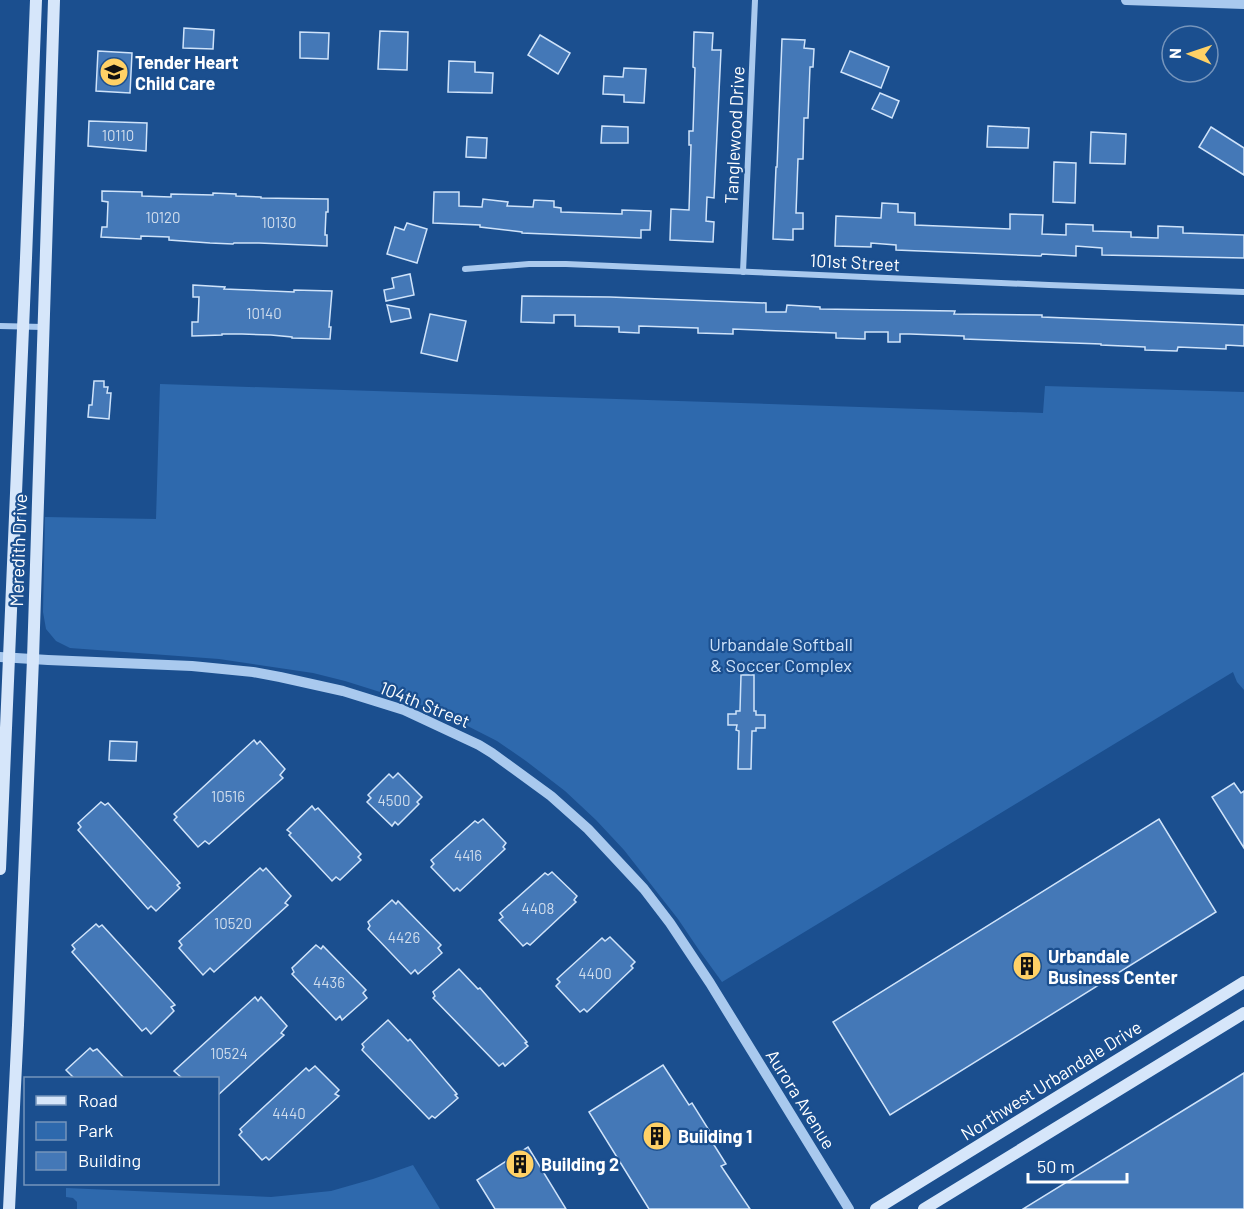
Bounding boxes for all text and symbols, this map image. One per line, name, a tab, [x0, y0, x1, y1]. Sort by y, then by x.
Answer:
north arrow	[1160, 24, 1220, 84]
text: N	[1165, 48, 1184, 59]
place label: Tender Heart Child Care	[135, 51, 239, 94]
school or university icon: Tender Heart Child Care	[98, 56, 130, 88]
street label: Tanglewood Drive	[719, 66, 749, 204]
house number: 10110	[102, 126, 134, 144]
house number: 10120	[145, 208, 181, 226]
house number: 10130	[262, 213, 296, 231]
street label: 101st Street	[809, 249, 901, 275]
house number: 10140	[246, 304, 282, 322]
street label: Meredith Drive	[5, 493, 31, 607]
park label: Urbandale Softball & Soccer Complex	[709, 633, 853, 676]
street label: 104th Street	[377, 676, 473, 732]
house number: 10516	[211, 787, 245, 805]
house number: 4500	[378, 791, 410, 809]
house number: 4416	[454, 846, 482, 864]
house number: 4408	[522, 899, 554, 917]
house number: 10520	[214, 914, 252, 932]
house number: 4426	[388, 928, 420, 946]
place label: Urbandale Business Center	[1048, 945, 1178, 988]
building icon: Urbandale Business Center	[1011, 950, 1043, 982]
house number: 4400	[578, 964, 612, 982]
house number: 4436	[313, 973, 345, 991]
street label: Northwest Urbandale Drive	[957, 1015, 1145, 1145]
house number: 10524	[210, 1044, 248, 1062]
street label: Aurora Avenue	[762, 1045, 840, 1153]
legend	[24, 1077, 219, 1185]
text: Road	[78, 1089, 118, 1111]
house number: 4440	[272, 1104, 306, 1122]
text: Park	[78, 1119, 113, 1141]
building icon: Building 1	[641, 1120, 673, 1152]
place label: Building 1	[678, 1125, 752, 1147]
scale bar	[1028, 1146, 1127, 1184]
building icon: Building 2	[504, 1148, 536, 1180]
text: Building	[78, 1149, 141, 1171]
place label: Building 2	[541, 1153, 619, 1175]
text: 50 m	[1037, 1155, 1075, 1177]

